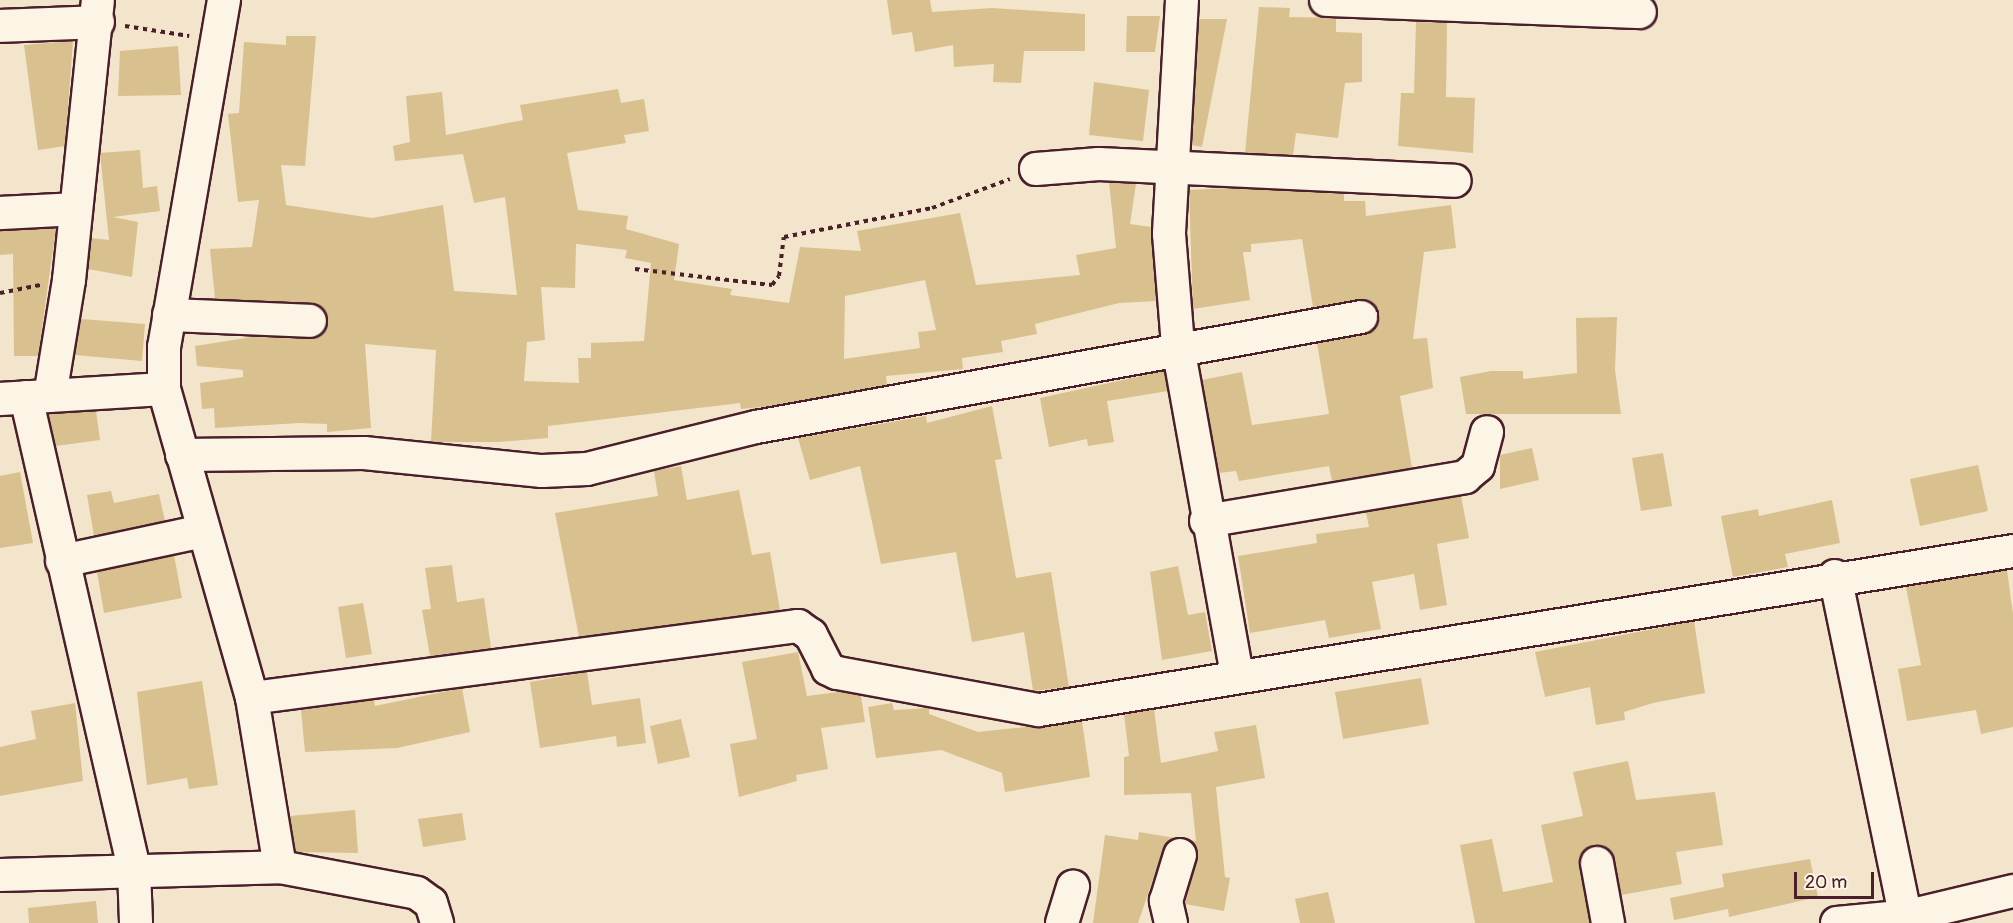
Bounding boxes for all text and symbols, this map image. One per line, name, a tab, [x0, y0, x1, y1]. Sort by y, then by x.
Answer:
scale bar	[1797, 860, 1876, 898]
text: 20 m	[1805, 871, 1847, 894]

